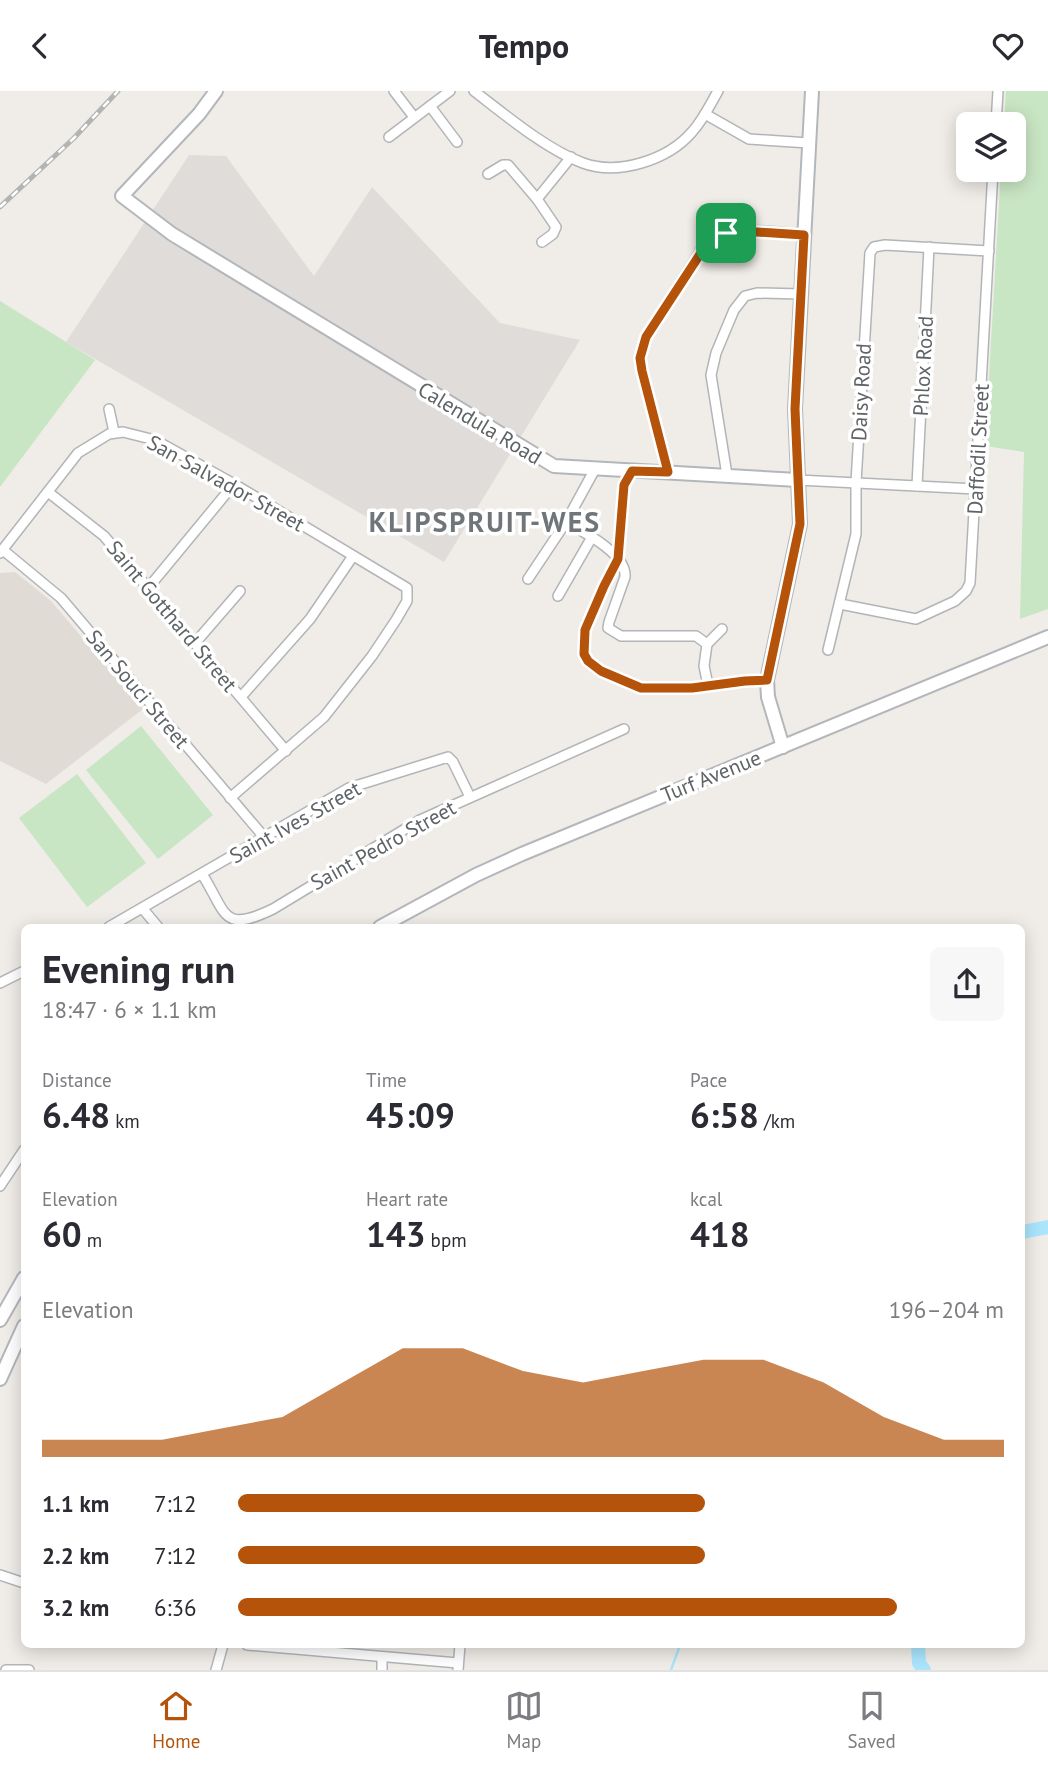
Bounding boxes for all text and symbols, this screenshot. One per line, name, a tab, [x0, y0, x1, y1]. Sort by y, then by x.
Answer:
text: Tempo	[479, 25, 569, 67]
icon: back	[21, 27, 59, 65]
icon: heart	[989, 27, 1027, 65]
map controls	[956, 112, 1026, 182]
button: layers	[956, 112, 1026, 182]
pin	[696, 203, 756, 263]
icon: arrive	[707, 214, 745, 252]
street label: Phlox Road	[907, 315, 939, 417]
street label: Daisy Road	[845, 343, 877, 441]
street label: Calendula Road	[413, 375, 547, 471]
street label: Daffodil Street	[961, 383, 995, 515]
street label: San Salvador Street	[143, 429, 309, 537]
district label: KLIPSPRUIT-WES	[369, 503, 601, 540]
street label: Saint Gotthard Street	[101, 535, 243, 697]
street label: San Souci Street	[80, 624, 196, 754]
street label: Turf Avenue	[657, 744, 765, 808]
street label: Saint Ives Street	[225, 775, 365, 869]
street label: Saint Pedro Street	[306, 794, 460, 896]
text: Evening run	[42, 944, 235, 993]
button: share	[930, 947, 1004, 1021]
text: 18:47 · 6 × 1.1 km	[42, 995, 217, 1024]
text: Distance	[42, 1068, 112, 1092]
text: Time	[366, 1068, 407, 1092]
text: Pace	[690, 1068, 727, 1092]
text: 6.48	[42, 1092, 110, 1138]
text: 45:09	[366, 1092, 455, 1138]
text: 6:58	[690, 1092, 759, 1138]
text: km	[110, 1109, 140, 1133]
text: /km	[759, 1109, 795, 1133]
text: Elevation	[42, 1187, 118, 1211]
text: Heart rate	[366, 1187, 448, 1211]
text: kcal	[690, 1187, 722, 1211]
text: 60	[42, 1211, 82, 1257]
text: 143	[366, 1211, 426, 1257]
text: 418	[690, 1211, 750, 1257]
text: m	[82, 1228, 102, 1252]
text: bpm	[426, 1228, 467, 1252]
text: Elevation	[42, 1295, 134, 1324]
text: 196–204 m	[889, 1295, 1004, 1324]
text: 1.1 km	[42, 1489, 109, 1518]
text: 7:12	[154, 1489, 197, 1518]
text: 2.2 km	[42, 1541, 109, 1570]
text: 7:12	[154, 1541, 197, 1570]
text: 3.2 km	[42, 1593, 109, 1622]
text: 6:36	[154, 1593, 197, 1622]
tab: Home	[152, 1687, 200, 1753]
tab: Map	[505, 1687, 543, 1753]
tab: Saved	[847, 1687, 896, 1753]

